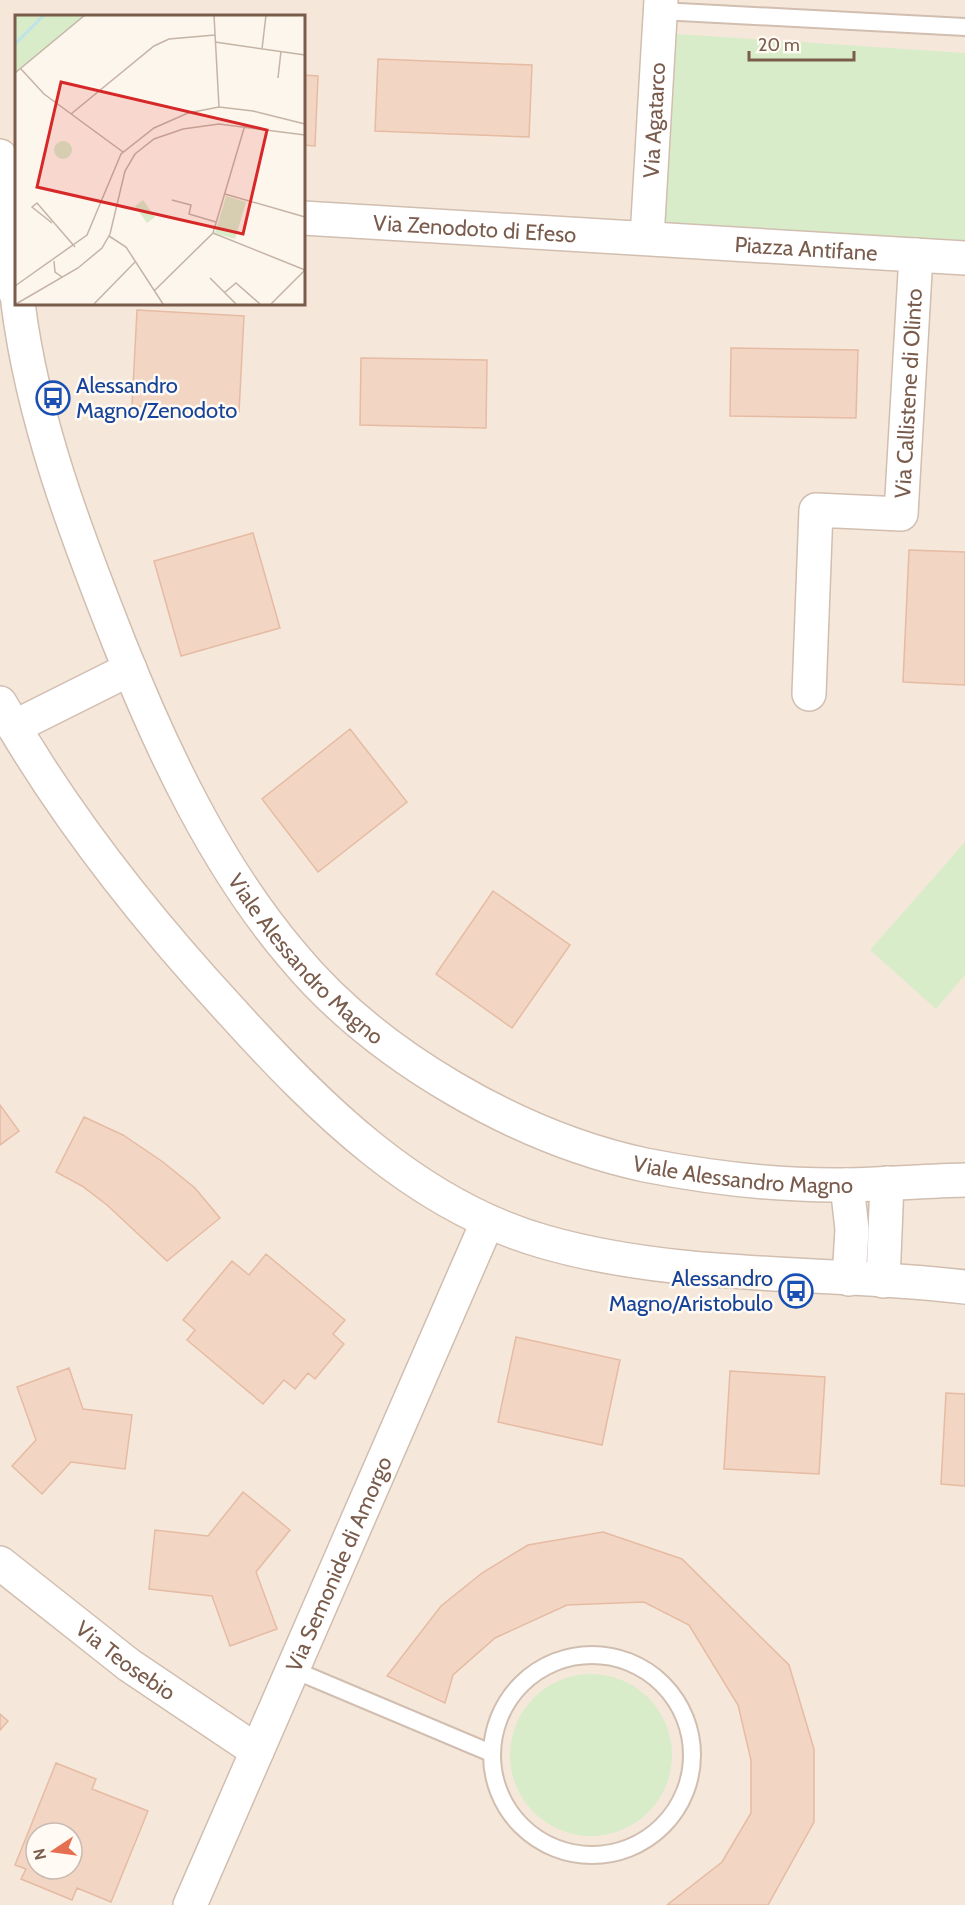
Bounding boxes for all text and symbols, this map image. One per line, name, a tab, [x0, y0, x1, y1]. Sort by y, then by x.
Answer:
inset map	[15, 15, 304, 304]
scale bar	[749, 24, 854, 62]
text: 20 m	[758, 34, 800, 56]
street label: Via Agatarco	[637, 62, 671, 179]
street label: Via Zenodoto di Efeso	[372, 209, 577, 248]
street label: Piazza Antifane	[734, 231, 878, 266]
street label: Via Callistene di Olinto	[888, 288, 928, 499]
place label: Alessandro Magno/Zenodoto	[76, 372, 237, 424]
bus stop icon: Alessandro Magno/Zenodoto	[35, 380, 71, 416]
street label: Viale Alessandro Magno	[222, 868, 389, 1050]
street label: Viale Alessandro Magno	[630, 1149, 853, 1199]
place label: Alessandro Magno/Aristobulo	[609, 1265, 773, 1317]
bus stop icon: Alessandro Magno/Aristobulo	[778, 1273, 814, 1309]
street label: Via Semonide di Amorgo	[280, 1452, 397, 1676]
street label: Via Teosebio	[70, 1615, 181, 1706]
north arrow	[24, 1821, 84, 1881]
text: N	[29, 1847, 50, 1862]

